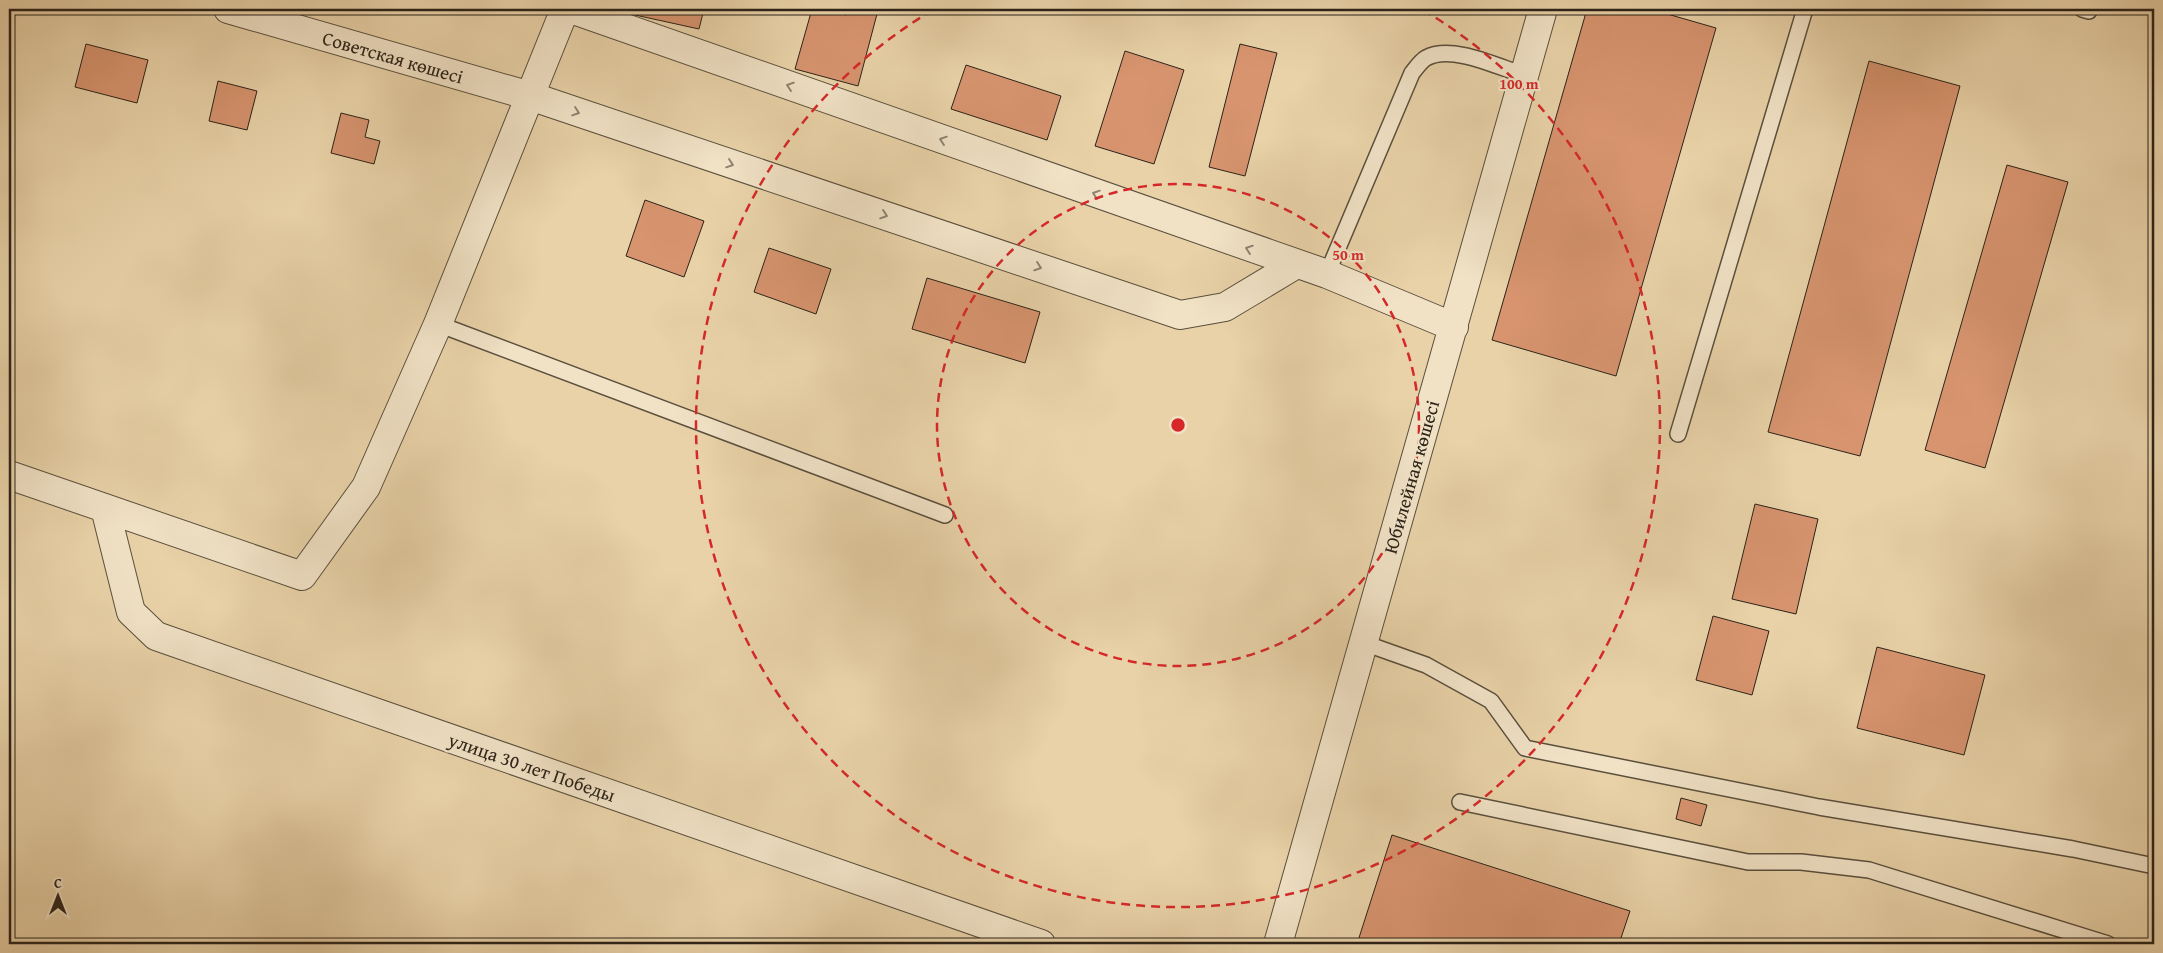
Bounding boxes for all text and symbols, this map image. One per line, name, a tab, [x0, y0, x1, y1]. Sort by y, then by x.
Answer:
street label: Советская көшесі	[319, 24, 467, 90]
text: 100 m	[1499, 73, 1539, 94]
one-way arrow	[786, 82, 794, 92]
one-way arrow	[571, 106, 580, 116]
one-way arrow	[939, 136, 948, 146]
one-way arrow	[725, 158, 734, 168]
one-way arrow	[1092, 190, 1101, 200]
one-way arrow	[879, 210, 888, 220]
one-way arrow	[1246, 244, 1254, 254]
text: 50 m	[1332, 244, 1364, 265]
one-way arrow	[1033, 262, 1042, 272]
street label: Юбилейная көшесі	[1376, 397, 1446, 557]
centre of rings	[1169, 416, 1187, 434]
street label: улица 30 лет Победы	[444, 725, 619, 809]
north arrow	[32, 870, 82, 920]
text: С	[54, 873, 62, 893]

